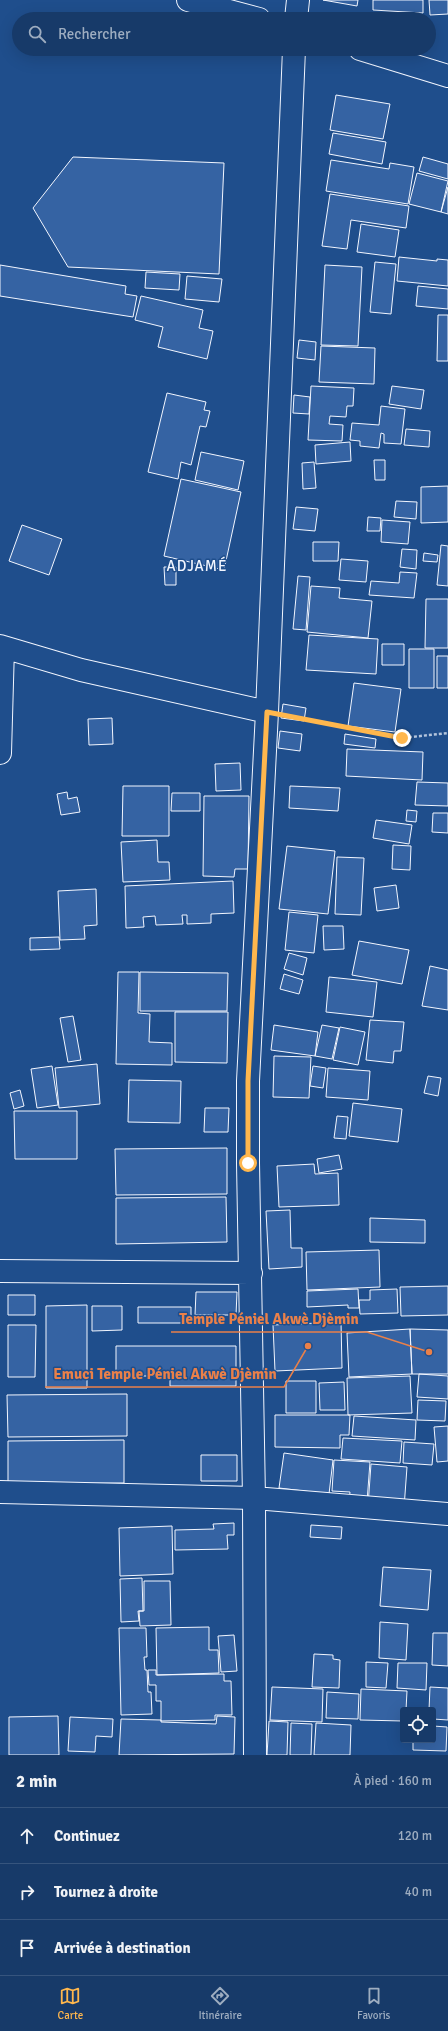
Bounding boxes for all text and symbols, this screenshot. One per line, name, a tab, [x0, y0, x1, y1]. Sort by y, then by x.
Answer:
search box	[12, 12, 436, 56]
icon: search	[26, 23, 48, 45]
text: Rechercher	[58, 25, 131, 43]
district label: ADJAMÉ	[167, 556, 227, 575]
route end	[393, 729, 411, 747]
route start	[239, 1154, 257, 1172]
callout: Temple Péniel Akwè Djèmin	[171, 1305, 367, 1332]
text: Temple Péniel Akwè Djèmin	[179, 1310, 359, 1328]
callout: Emuci Temple Péniel Akwè Djèmin	[45, 1360, 284, 1387]
text: Emuci Temple Péniel Akwè Djèmin	[53, 1365, 277, 1383]
map controls	[400, 1707, 436, 1743]
button: locate	[400, 1707, 436, 1743]
text: 2 min	[16, 1771, 57, 1792]
text: À pied · 160 m	[353, 1773, 432, 1789]
icon: ahead	[16, 1825, 38, 1847]
text: Continuez	[54, 1827, 120, 1845]
text: 120 m	[398, 1828, 432, 1844]
icon: right	[16, 1881, 38, 1903]
text: Tournez à droite	[54, 1883, 158, 1901]
text: 40 m	[405, 1884, 432, 1900]
icon: arrive	[16, 1937, 38, 1959]
text: Arrivée à destination	[54, 1939, 191, 1957]
tab: Carte	[58, 1985, 83, 2022]
tab: Itinéraire	[198, 1985, 242, 2022]
tab: Favoris	[357, 1985, 390, 2022]

